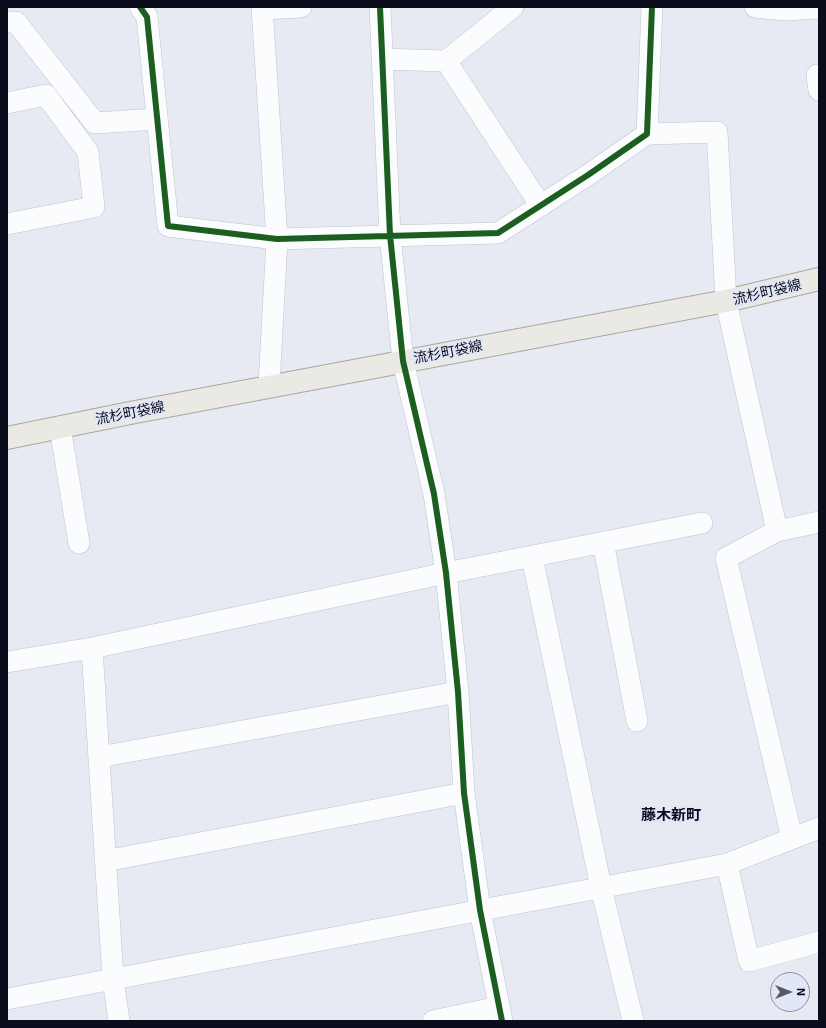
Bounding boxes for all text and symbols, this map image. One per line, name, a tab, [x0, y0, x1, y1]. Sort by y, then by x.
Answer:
street label: 流杉町袋線	[731, 276, 803, 308]
street label: 流杉町袋線	[412, 337, 484, 367]
street label: 流杉町袋線	[94, 398, 166, 428]
district label: 藤木新町	[641, 806, 701, 824]
north arrow	[770, 972, 810, 1012]
text: N	[795, 988, 808, 996]

